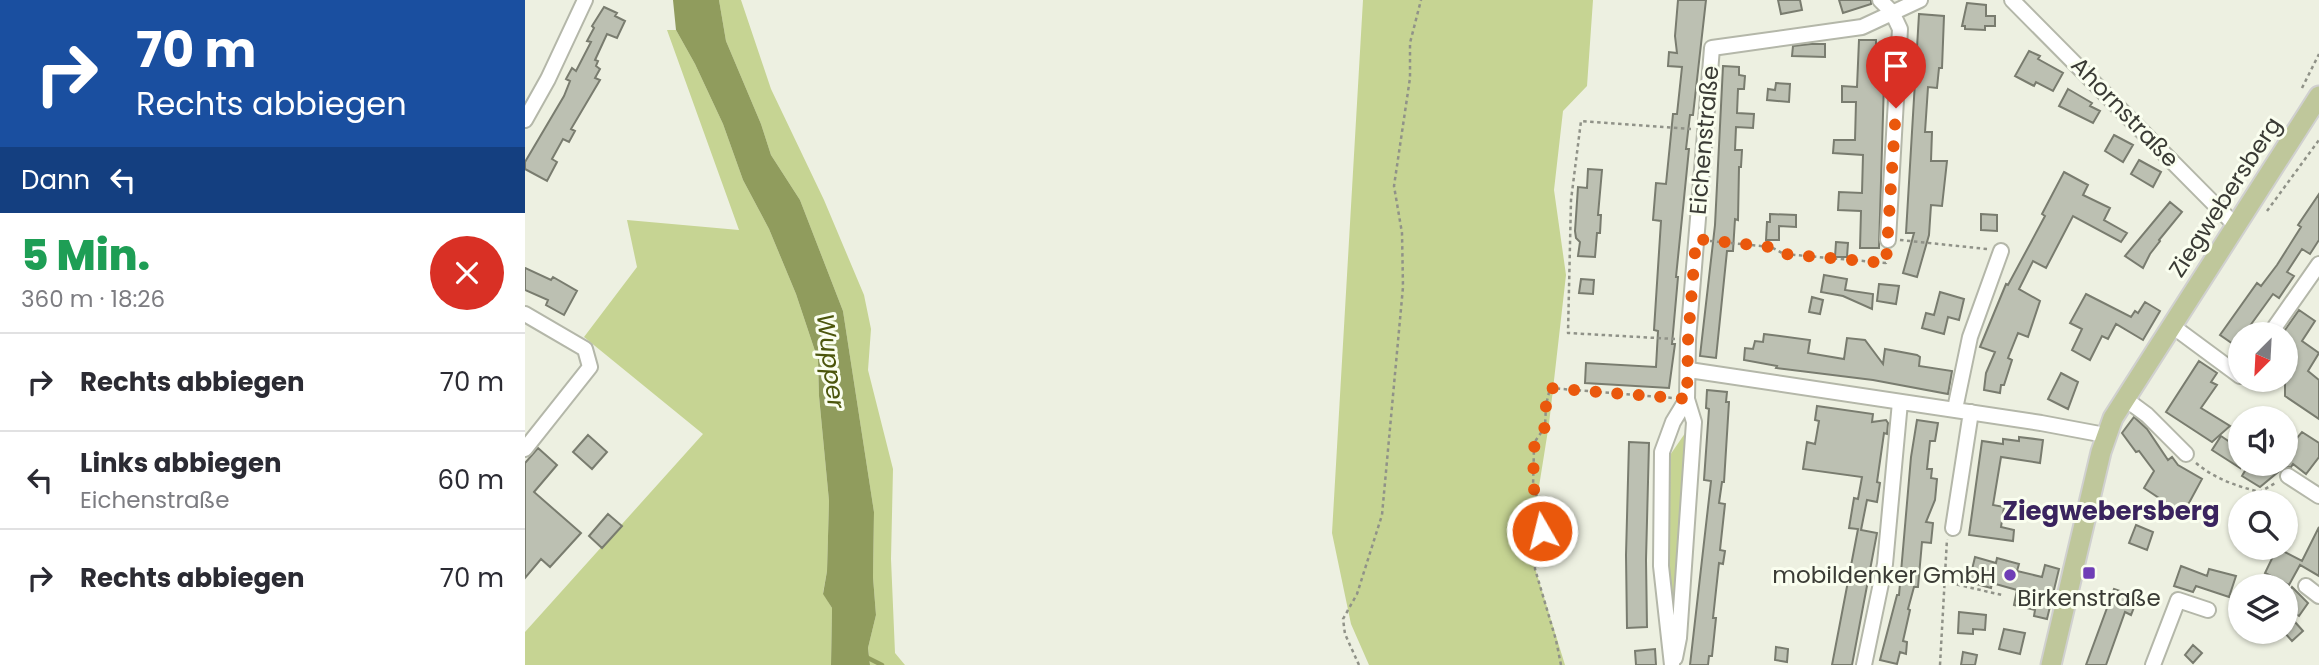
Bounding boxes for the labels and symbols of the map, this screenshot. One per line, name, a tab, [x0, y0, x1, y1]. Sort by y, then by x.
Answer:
pin	[1866, 36, 1926, 108]
street label: Ahornstraße	[2064, 50, 2186, 174]
street label: Eichenstraße	[1682, 64, 1726, 216]
street label: Ziegwebersberg	[2161, 111, 2289, 283]
water label: Wupper	[809, 312, 853, 411]
north arrow	[2228, 322, 2298, 392]
district label: Ziegwebersberg	[2002, 493, 2220, 529]
position arrow	[1505, 494, 1579, 568]
place label: mobildenker GmbH	[1772, 559, 1996, 591]
marker: Birkenstraße	[2081, 565, 2097, 581]
marker: mobildenker GmbH	[2002, 567, 2018, 583]
place label: Birkenstraße	[2017, 582, 2161, 614]

